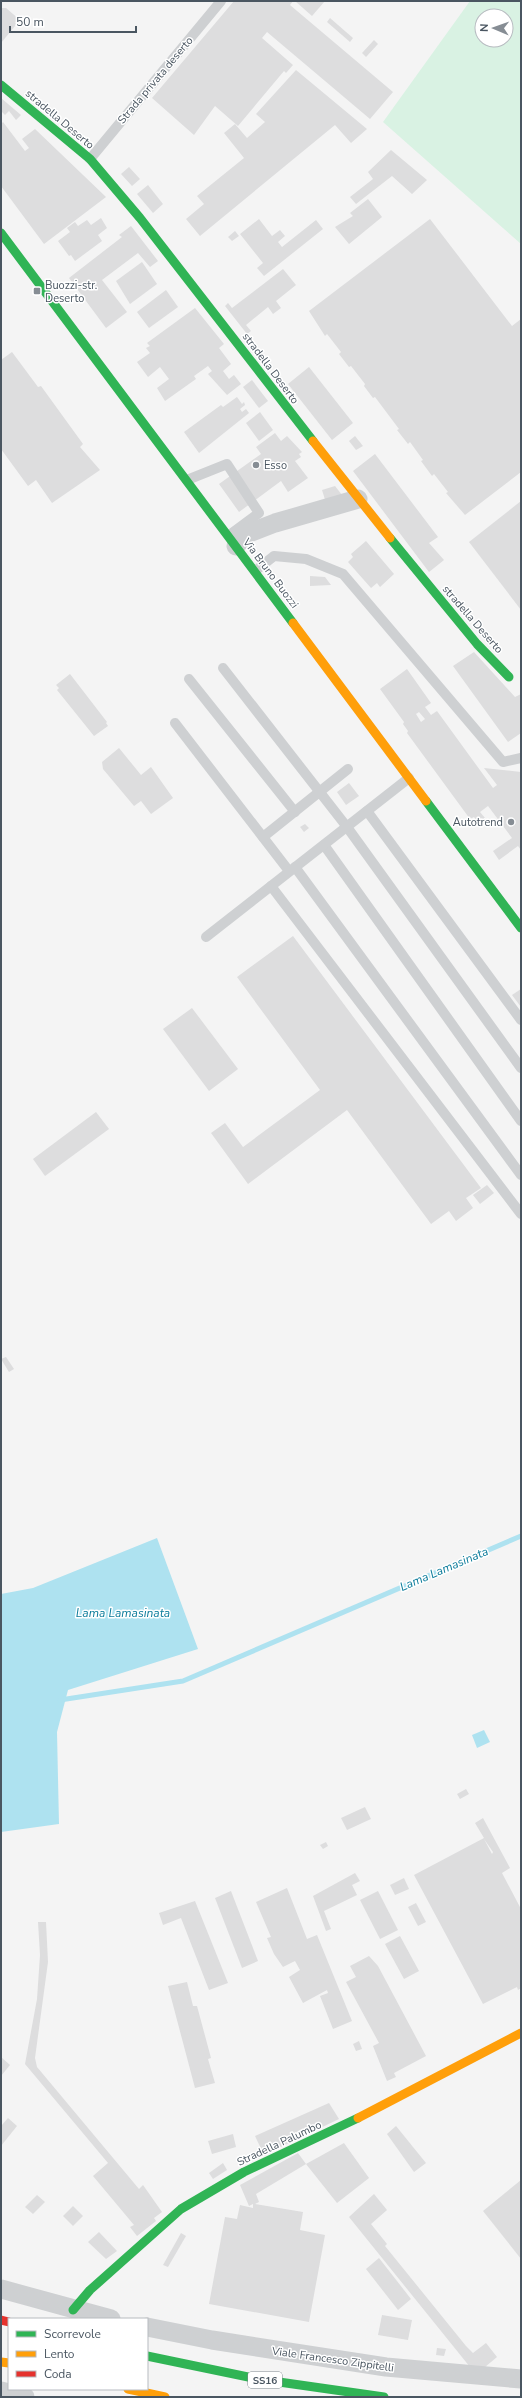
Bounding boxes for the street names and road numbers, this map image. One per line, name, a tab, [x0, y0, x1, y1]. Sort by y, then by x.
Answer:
street label: Strada privata deserto	[114, 33, 196, 127]
street label: stradella Deserto	[22, 86, 97, 153]
street label: stradella Deserto	[239, 330, 302, 407]
street label: Via Bruno Buozzi	[239, 534, 302, 611]
street label: stradella Deserto	[439, 582, 506, 657]
street label: Stradella Palumbo	[235, 2117, 324, 2170]
street label: Viale Francesco Zippitelli	[270, 2343, 395, 2375]
road number: SS16	[248, 2372, 282, 2388]

